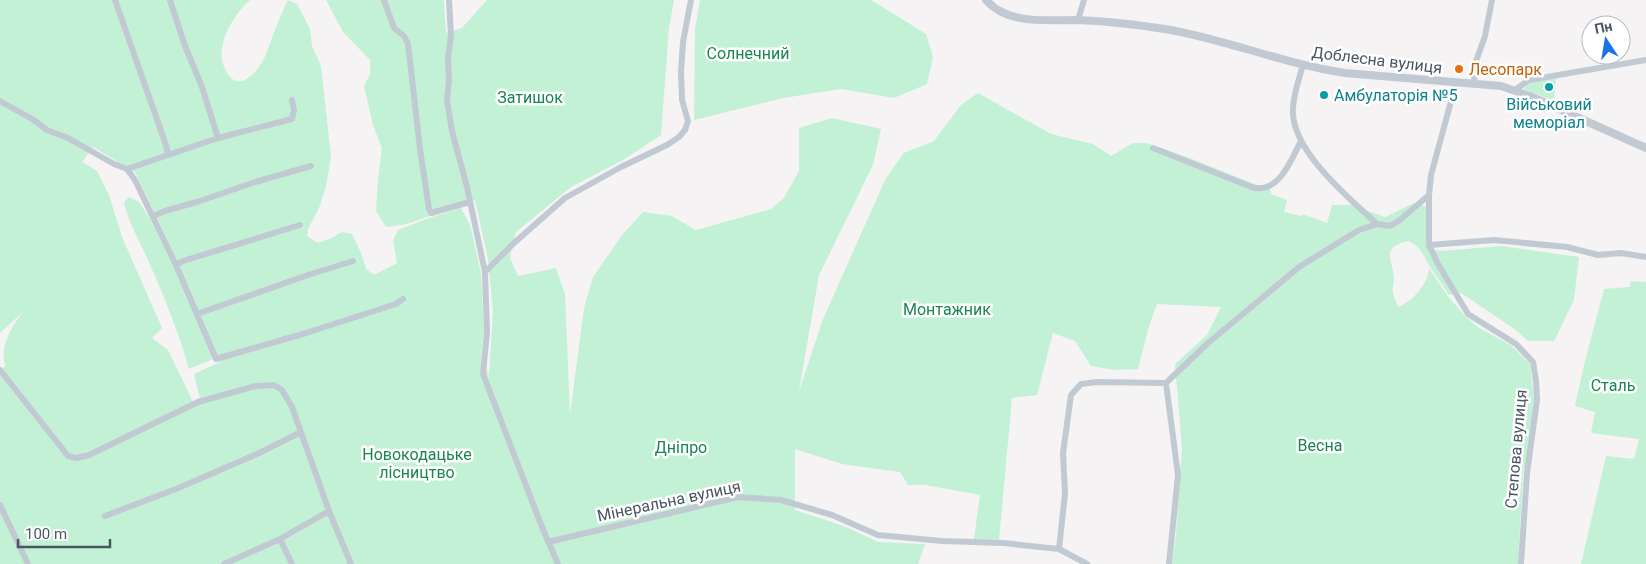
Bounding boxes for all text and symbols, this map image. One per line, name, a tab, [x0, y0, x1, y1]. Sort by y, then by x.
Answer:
north arrow	[1581, 15, 1631, 65]
text: Пн	[1593, 18, 1614, 37]
street label: Доблесна вулиця	[1311, 43, 1443, 77]
park label: Солнечний	[707, 44, 789, 63]
place label: Лесопарк	[1469, 60, 1542, 79]
marker: Лесопарк	[1453, 63, 1465, 75]
marker: Військовий меморіал	[1543, 81, 1555, 93]
place label: Амбулаторія №5	[1334, 86, 1458, 105]
park label: Затишок	[497, 88, 563, 107]
marker: Амбулаторія №5	[1318, 89, 1330, 101]
place label: Військовий меморіал	[1506, 95, 1592, 132]
park label: Монтажник	[903, 300, 991, 319]
park label: Сталь	[1591, 376, 1635, 395]
street label: Степова вулиця	[1501, 389, 1531, 509]
park label: Весна	[1298, 436, 1342, 455]
park label: Дніпро	[655, 438, 707, 457]
park label: Новокодацьке лісництво	[362, 445, 472, 482]
street label: Мінеральна вулиця	[595, 477, 743, 525]
scale bar	[18, 516, 110, 548]
text: 100 m	[25, 525, 67, 543]

